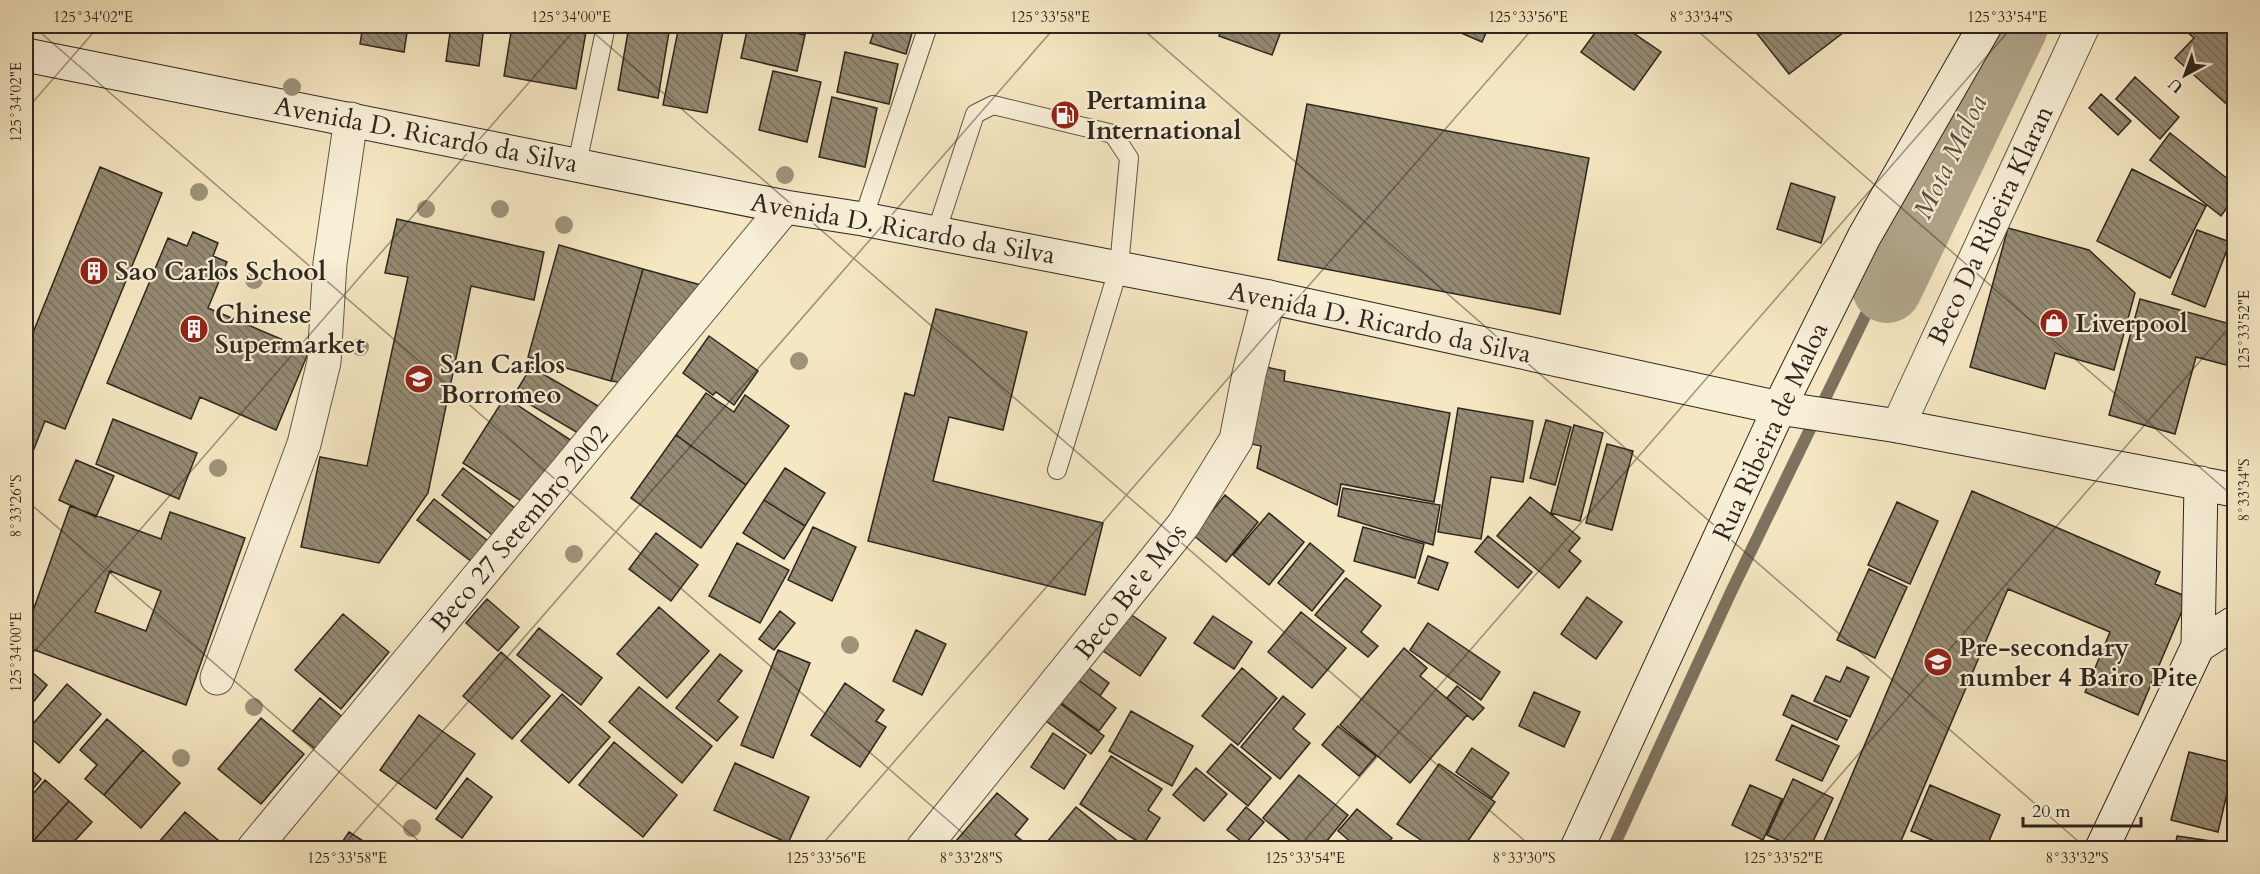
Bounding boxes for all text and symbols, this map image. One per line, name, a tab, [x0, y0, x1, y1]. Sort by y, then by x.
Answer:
text: 125°34'02"E	[53, 7, 133, 27]
text: 125°34'00"E	[531, 7, 611, 27]
text: 125°33'58"E	[1010, 7, 1090, 27]
text: 125°33'56"E	[1488, 7, 1568, 27]
text: 8°33'34"S	[1669, 7, 1733, 27]
text: 125°33'54"E	[1967, 7, 2047, 27]
north arrow	[2155, 45, 2215, 105]
text: 125°34'02"E	[6, 62, 26, 142]
text: U	[2164, 73, 2188, 98]
place label: Pertamina International	[1086, 83, 1242, 148]
street label: Avenida D. Ricardo da Silva	[271, 88, 581, 181]
water label: Mota Maloa	[1905, 89, 1996, 225]
fuel station icon: Pertamina International	[1049, 99, 1081, 131]
street label: Beco Da Ribeira Klaran	[1920, 100, 2061, 351]
street label: Avenida D. Ricardo da Silva	[748, 184, 1058, 273]
place label: Sao Carlos School	[115, 254, 327, 289]
building icon: Sao Carlos School	[78, 255, 110, 287]
street label: Avenida D. Ricardo da Silva	[1225, 273, 1534, 372]
text: 125°33'52"E	[2234, 290, 2254, 370]
place label: Chinese Supermarket	[215, 297, 365, 362]
place label: Liverpool	[2075, 306, 2188, 341]
shop icon: Liverpool	[2038, 307, 2070, 339]
building icon: Chinese Supermarket	[178, 313, 210, 345]
street label: Rua Ribeira de Maloa	[1705, 316, 1836, 546]
place label: San Carlos Borromeo	[440, 347, 565, 412]
school or university icon: San Carlos Borromeo	[403, 363, 435, 395]
street label: Beco 27 Setembro 2002	[422, 417, 617, 639]
text: 8°33'34"S	[2234, 458, 2254, 522]
text: 8°33'26"S	[6, 474, 26, 538]
street label: Beco Be'e Mos	[1066, 516, 1195, 667]
text: 125°34'00"E	[6, 612, 26, 692]
place label: Pre-secondary number 4 Bairo Pite	[1959, 630, 2198, 695]
school or university icon: Pre-secondary number 4 Bairo Pite	[1922, 646, 1954, 678]
scale bar	[2023, 790, 2142, 828]
text: 20 m	[2032, 799, 2071, 824]
text: 125°33'58"E	[307, 848, 387, 868]
text: 125°33'56"E	[786, 848, 866, 868]
text: 8°33'28"S	[939, 848, 1003, 868]
text: 125°33'54"E	[1265, 848, 1345, 868]
text: 8°33'30"S	[1492, 848, 1556, 868]
text: 125°33'52"E	[1743, 848, 1823, 868]
text: 8°33'32"S	[2045, 848, 2109, 868]

